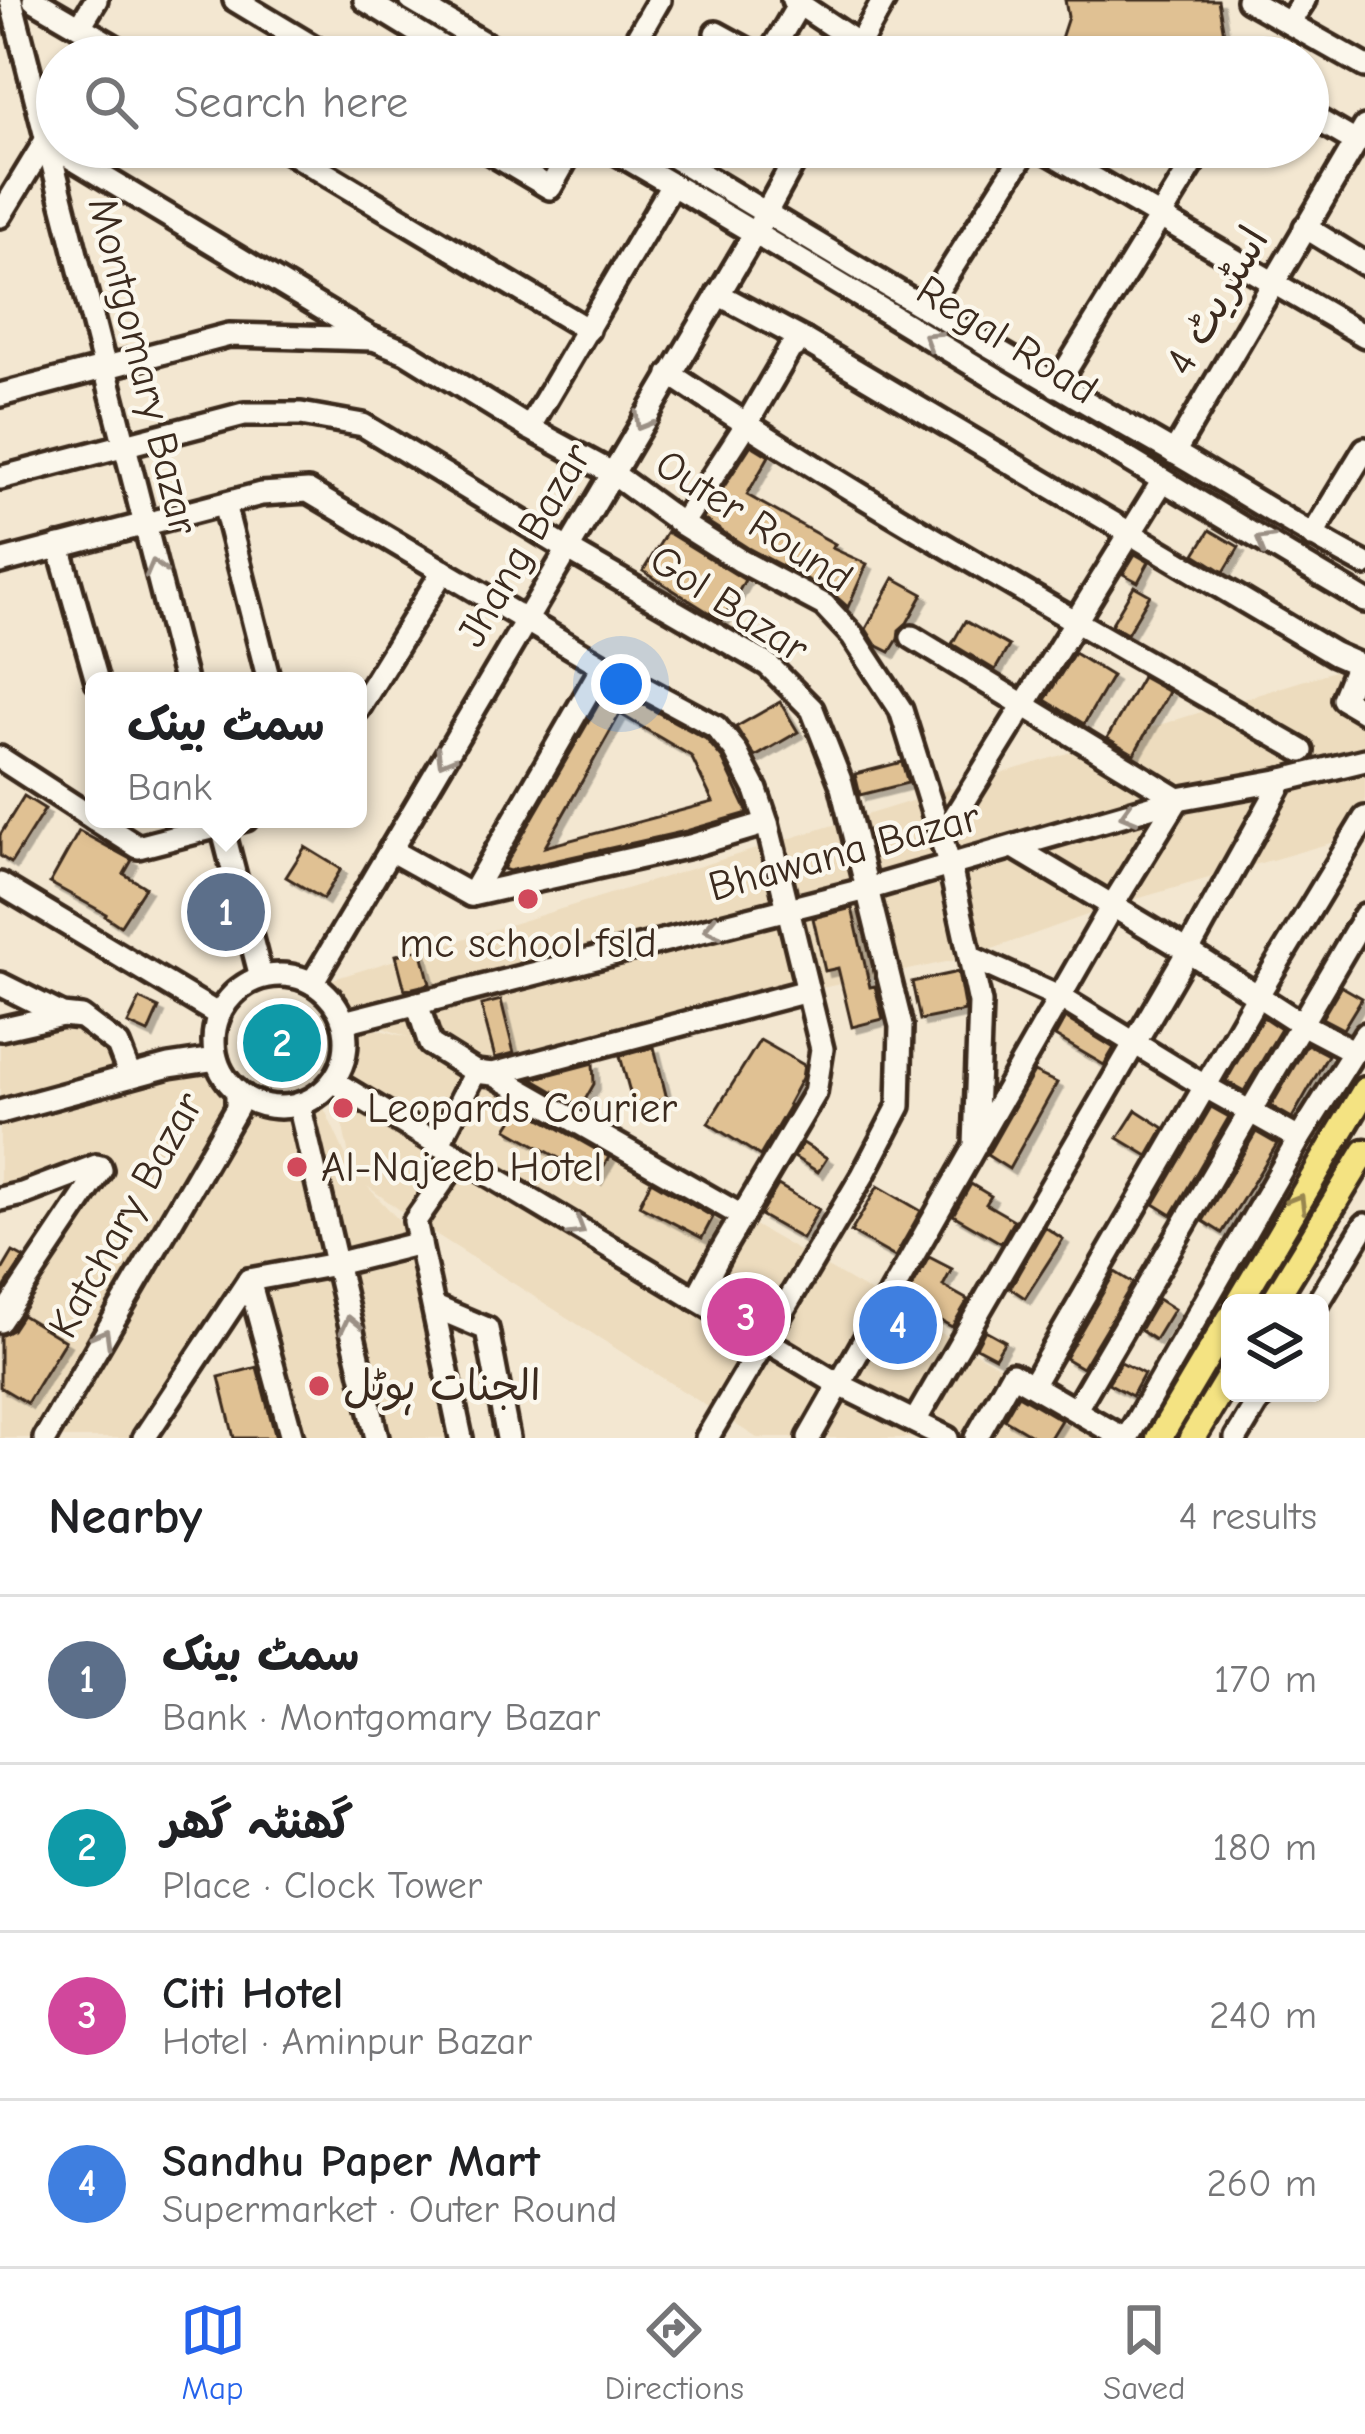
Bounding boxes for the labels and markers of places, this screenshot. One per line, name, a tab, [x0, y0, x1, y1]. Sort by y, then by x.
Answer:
pin: 1	[187, 867, 265, 957]
marker: mc school fsld	[515, 886, 541, 912]
place label: mc school fsld	[399, 919, 657, 968]
pin: 2	[243, 998, 321, 1088]
place label: Leopards Courier	[367, 1084, 677, 1133]
marker: Leopards Courier	[330, 1095, 356, 1121]
place label: Al-Najeeb Hotel	[321, 1143, 603, 1192]
marker: Al-Najeeb Hotel	[284, 1154, 310, 1180]
pin: 3	[707, 1272, 785, 1362]
pin: 4	[859, 1280, 937, 1370]
place label: الجنات ہوٹل	[343, 1362, 540, 1416]
marker: الجنات ہوٹل	[306, 1373, 332, 1399]

